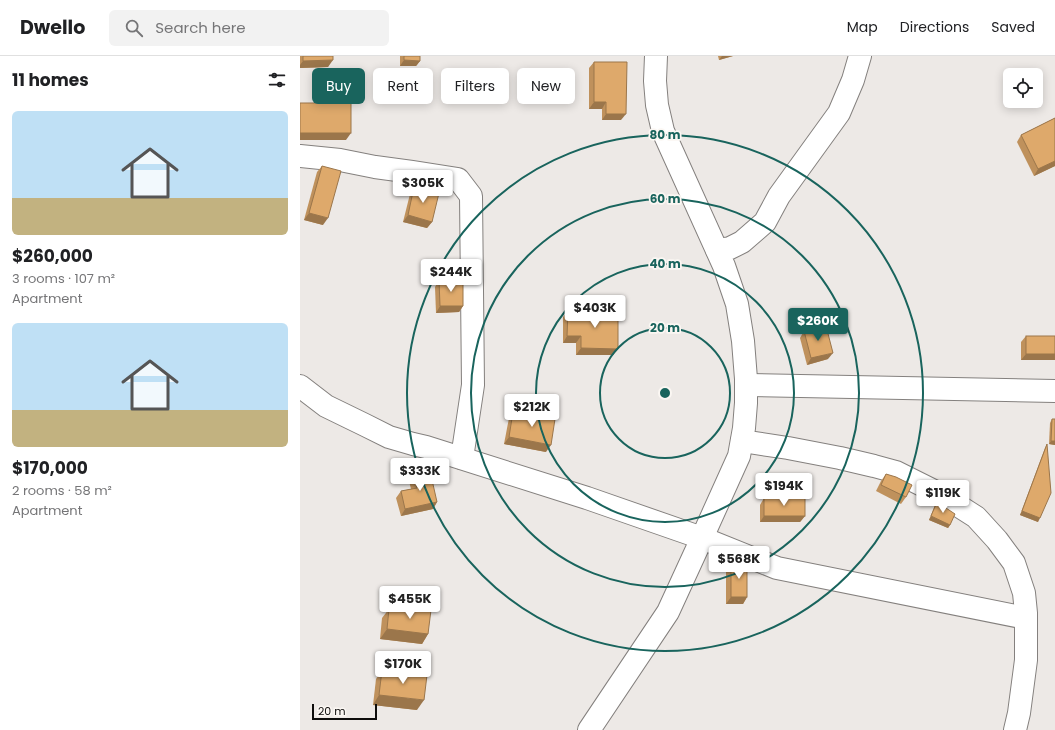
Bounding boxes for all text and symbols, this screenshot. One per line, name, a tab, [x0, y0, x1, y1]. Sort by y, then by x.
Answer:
search box	[109, 10, 389, 46]
text: Dwello	[20, 14, 85, 41]
icon: search	[123, 17, 145, 39]
text: Search here	[155, 17, 246, 38]
text: Map	[847, 17, 878, 37]
text: Directions	[900, 17, 969, 37]
text: Saved	[991, 17, 1035, 37]
text: 11 homes	[12, 68, 89, 92]
chip: Buy	[312, 68, 365, 104]
chip: Rent	[373, 68, 433, 104]
chip: Filters	[441, 68, 509, 104]
chip: New	[517, 68, 575, 104]
map controls	[1003, 68, 1043, 108]
button: locate	[1003, 68, 1043, 108]
icon: filters	[266, 69, 288, 91]
text: 80 m	[650, 126, 681, 143]
icon: home	[114, 137, 186, 209]
pin: $305K	[395, 170, 451, 204]
text: $305K	[402, 173, 444, 192]
text: 60 m	[650, 190, 681, 207]
text: $260,000	[12, 244, 93, 268]
text: 40 m	[649, 255, 681, 272]
pin: $244K	[423, 259, 479, 293]
text: $244K	[430, 262, 472, 281]
text: 3 rooms · 107 m²	[12, 269, 115, 288]
text: Apartment	[12, 289, 82, 308]
pin: $403K	[567, 295, 623, 329]
text: $403K	[574, 298, 616, 317]
pin: $260K	[790, 308, 846, 342]
text: $260K	[797, 311, 839, 330]
text: 20 m	[650, 319, 680, 336]
icon: home	[114, 349, 186, 421]
centre of rings	[658, 386, 672, 400]
pin: $212K	[504, 394, 560, 428]
text: $212K	[513, 397, 551, 416]
text: $170,000	[12, 456, 88, 480]
pin: $333K	[392, 458, 448, 492]
text: $333K	[399, 461, 441, 480]
pin: $194K	[756, 473, 812, 507]
text: $194K	[764, 476, 804, 495]
pin: $119K	[915, 480, 971, 514]
text: 2 rooms · 58 m²	[12, 481, 112, 500]
text: $119K	[925, 483, 961, 502]
text: Apartment	[12, 501, 82, 520]
pin: $568K	[711, 546, 767, 580]
text: $568K	[718, 549, 760, 568]
pin: $455K	[382, 586, 438, 620]
text: $455K	[388, 589, 432, 608]
pin: $170K	[375, 651, 431, 685]
text: $170K	[384, 654, 422, 673]
scale bar	[312, 702, 377, 721]
text: 20 m	[318, 703, 346, 719]

